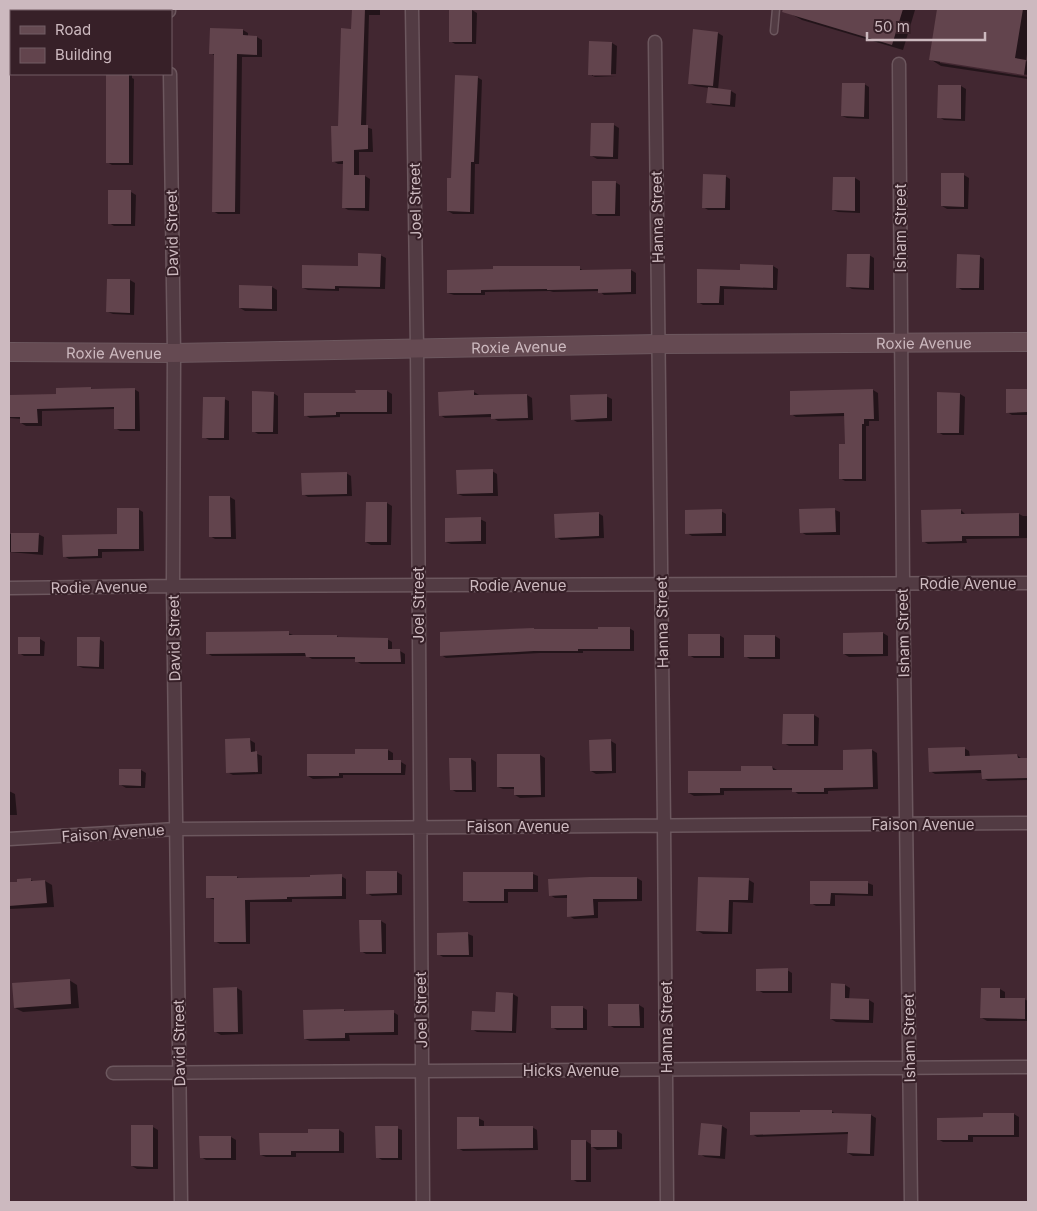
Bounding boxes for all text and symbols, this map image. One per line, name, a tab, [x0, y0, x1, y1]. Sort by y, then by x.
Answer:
legend	[10, 10, 172, 75]
scale bar	[867, 10, 984, 42]
text: 50 m	[874, 17, 910, 36]
text: Road	[55, 20, 91, 39]
text: Building	[55, 45, 112, 64]
street label: Joel Street	[405, 163, 425, 239]
street label: Hanna Street	[647, 171, 667, 263]
street label: Isham Street	[891, 183, 910, 272]
street label: David Street	[162, 189, 182, 277]
street label: Roxie Avenue	[876, 333, 972, 352]
street label: Roxie Avenue	[471, 336, 567, 357]
street label: Roxie Avenue	[66, 343, 162, 362]
street label: Joel Street	[409, 567, 428, 643]
street label: Rodie Avenue	[920, 574, 1016, 593]
street label: Rodie Avenue	[470, 576, 566, 595]
street label: Hanna Street	[652, 576, 672, 668]
street label: Rodie Avenue	[50, 577, 148, 597]
street label: Isham Street	[893, 588, 913, 678]
street label: David Street	[164, 594, 184, 682]
street label: Faison Avenue	[871, 815, 975, 834]
street label: Faison Avenue	[466, 817, 570, 836]
street label: Faison Avenue	[61, 820, 165, 846]
street label: Joel Street	[411, 972, 431, 1048]
street label: Hanna Street	[657, 981, 676, 1073]
street label: Isham Street	[899, 993, 919, 1083]
street label: David Street	[169, 999, 189, 1087]
street label: Hicks Avenue	[523, 1061, 619, 1080]

